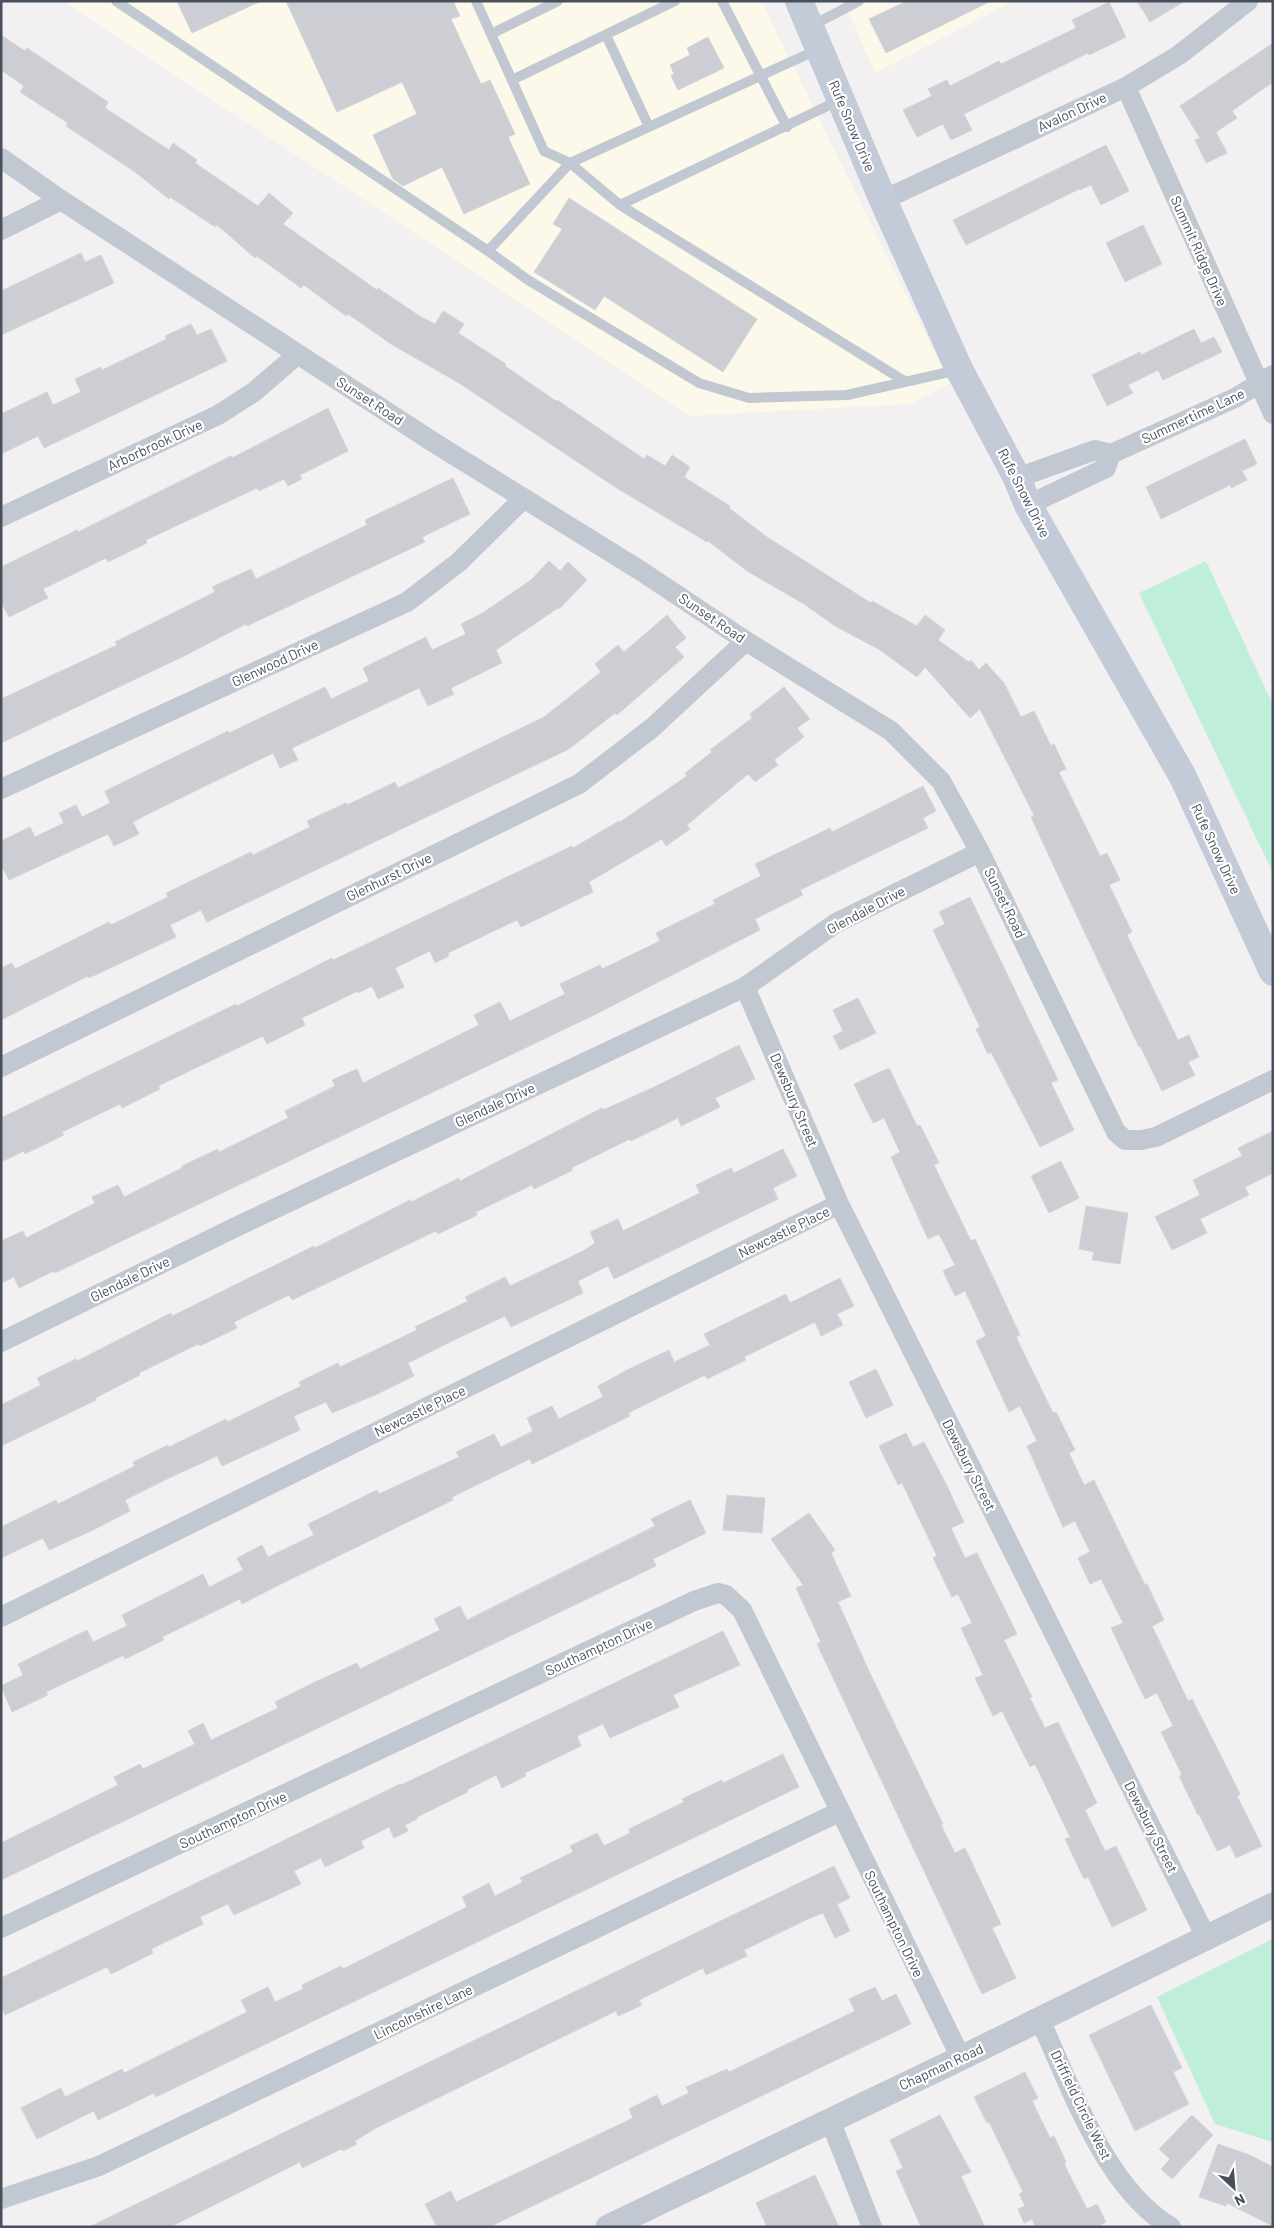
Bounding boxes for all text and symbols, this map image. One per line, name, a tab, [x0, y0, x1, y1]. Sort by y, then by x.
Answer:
street label: Rufe Snow Drive	[826, 78, 879, 174]
street label: Avalon Drive	[1035, 88, 1109, 135]
street label: Summit Ridge Drive	[1167, 193, 1231, 309]
street label: Sunset Road	[334, 373, 407, 428]
street label: Summertime Lane	[1138, 384, 1247, 447]
street label: Arborbrook Drive	[105, 415, 205, 474]
street label: Rufe Snow Drive	[995, 445, 1054, 540]
street label: Sunset Road	[676, 589, 749, 646]
street label: Glenwood Drive	[229, 635, 321, 690]
street label: Rufe Snow Drive	[1188, 801, 1245, 897]
street label: Glenhurst Drive	[343, 849, 434, 905]
street label: Sunset Road	[981, 865, 1030, 941]
street label: Glendale Drive	[824, 882, 908, 937]
street label: Dewsbury Street	[767, 1050, 822, 1149]
street label: Glendale Drive	[452, 1079, 537, 1130]
street label: Newcastle Place	[735, 1202, 832, 1261]
street label: Glendale Drive	[87, 1252, 172, 1305]
street label: Newcastle Place	[371, 1381, 468, 1440]
street label: Dewsbury Street	[939, 1416, 1000, 1513]
street label: Southampton Drive	[542, 1614, 655, 1679]
street label: Dewsbury Street	[1121, 1778, 1182, 1875]
street label: Southampton Drive	[176, 1787, 289, 1852]
street label: Southampton Drive	[861, 1868, 928, 1980]
street label: Lincolnshire Lane	[371, 1980, 475, 2043]
street label: Chapman Road	[896, 2040, 986, 2093]
street label: Driffield Circle West	[1047, 2047, 1115, 2163]
north arrow	[1209, 2163, 1259, 2213]
text: N	[1232, 2190, 1248, 2210]

